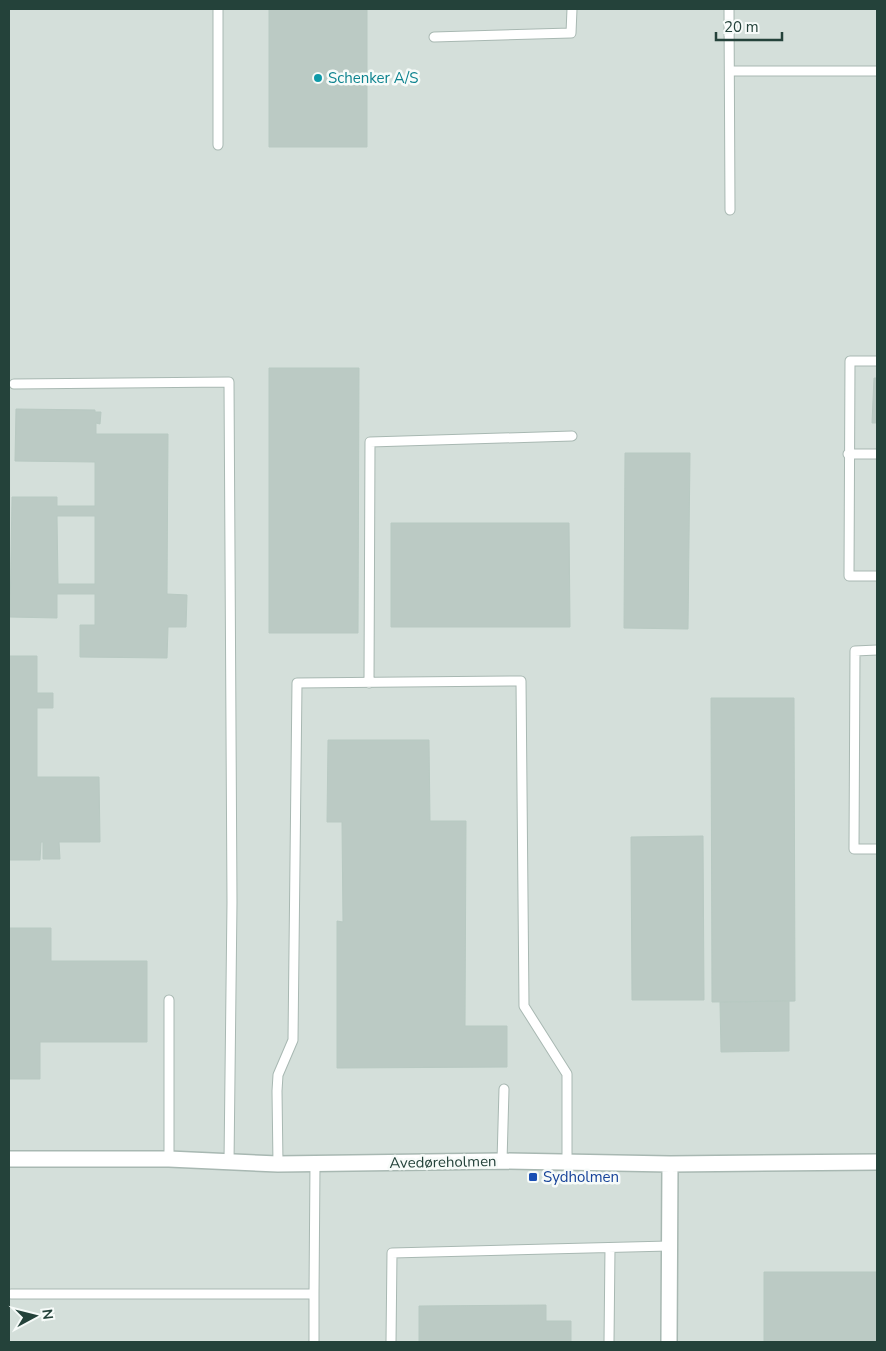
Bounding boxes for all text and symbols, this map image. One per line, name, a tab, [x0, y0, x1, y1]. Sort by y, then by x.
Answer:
scale bar	[716, 10, 782, 42]
text: 20 m	[724, 17, 759, 37]
place label: Schenker A/S	[328, 68, 419, 88]
marker: Schenker A/S	[312, 72, 324, 84]
street label: Avedøreholmen	[389, 1151, 497, 1173]
place label: Sydholmen	[543, 1167, 619, 1187]
marker: Sydholmen	[527, 1171, 539, 1183]
north arrow	[10, 1291, 60, 1341]
text: N	[37, 1308, 57, 1321]

